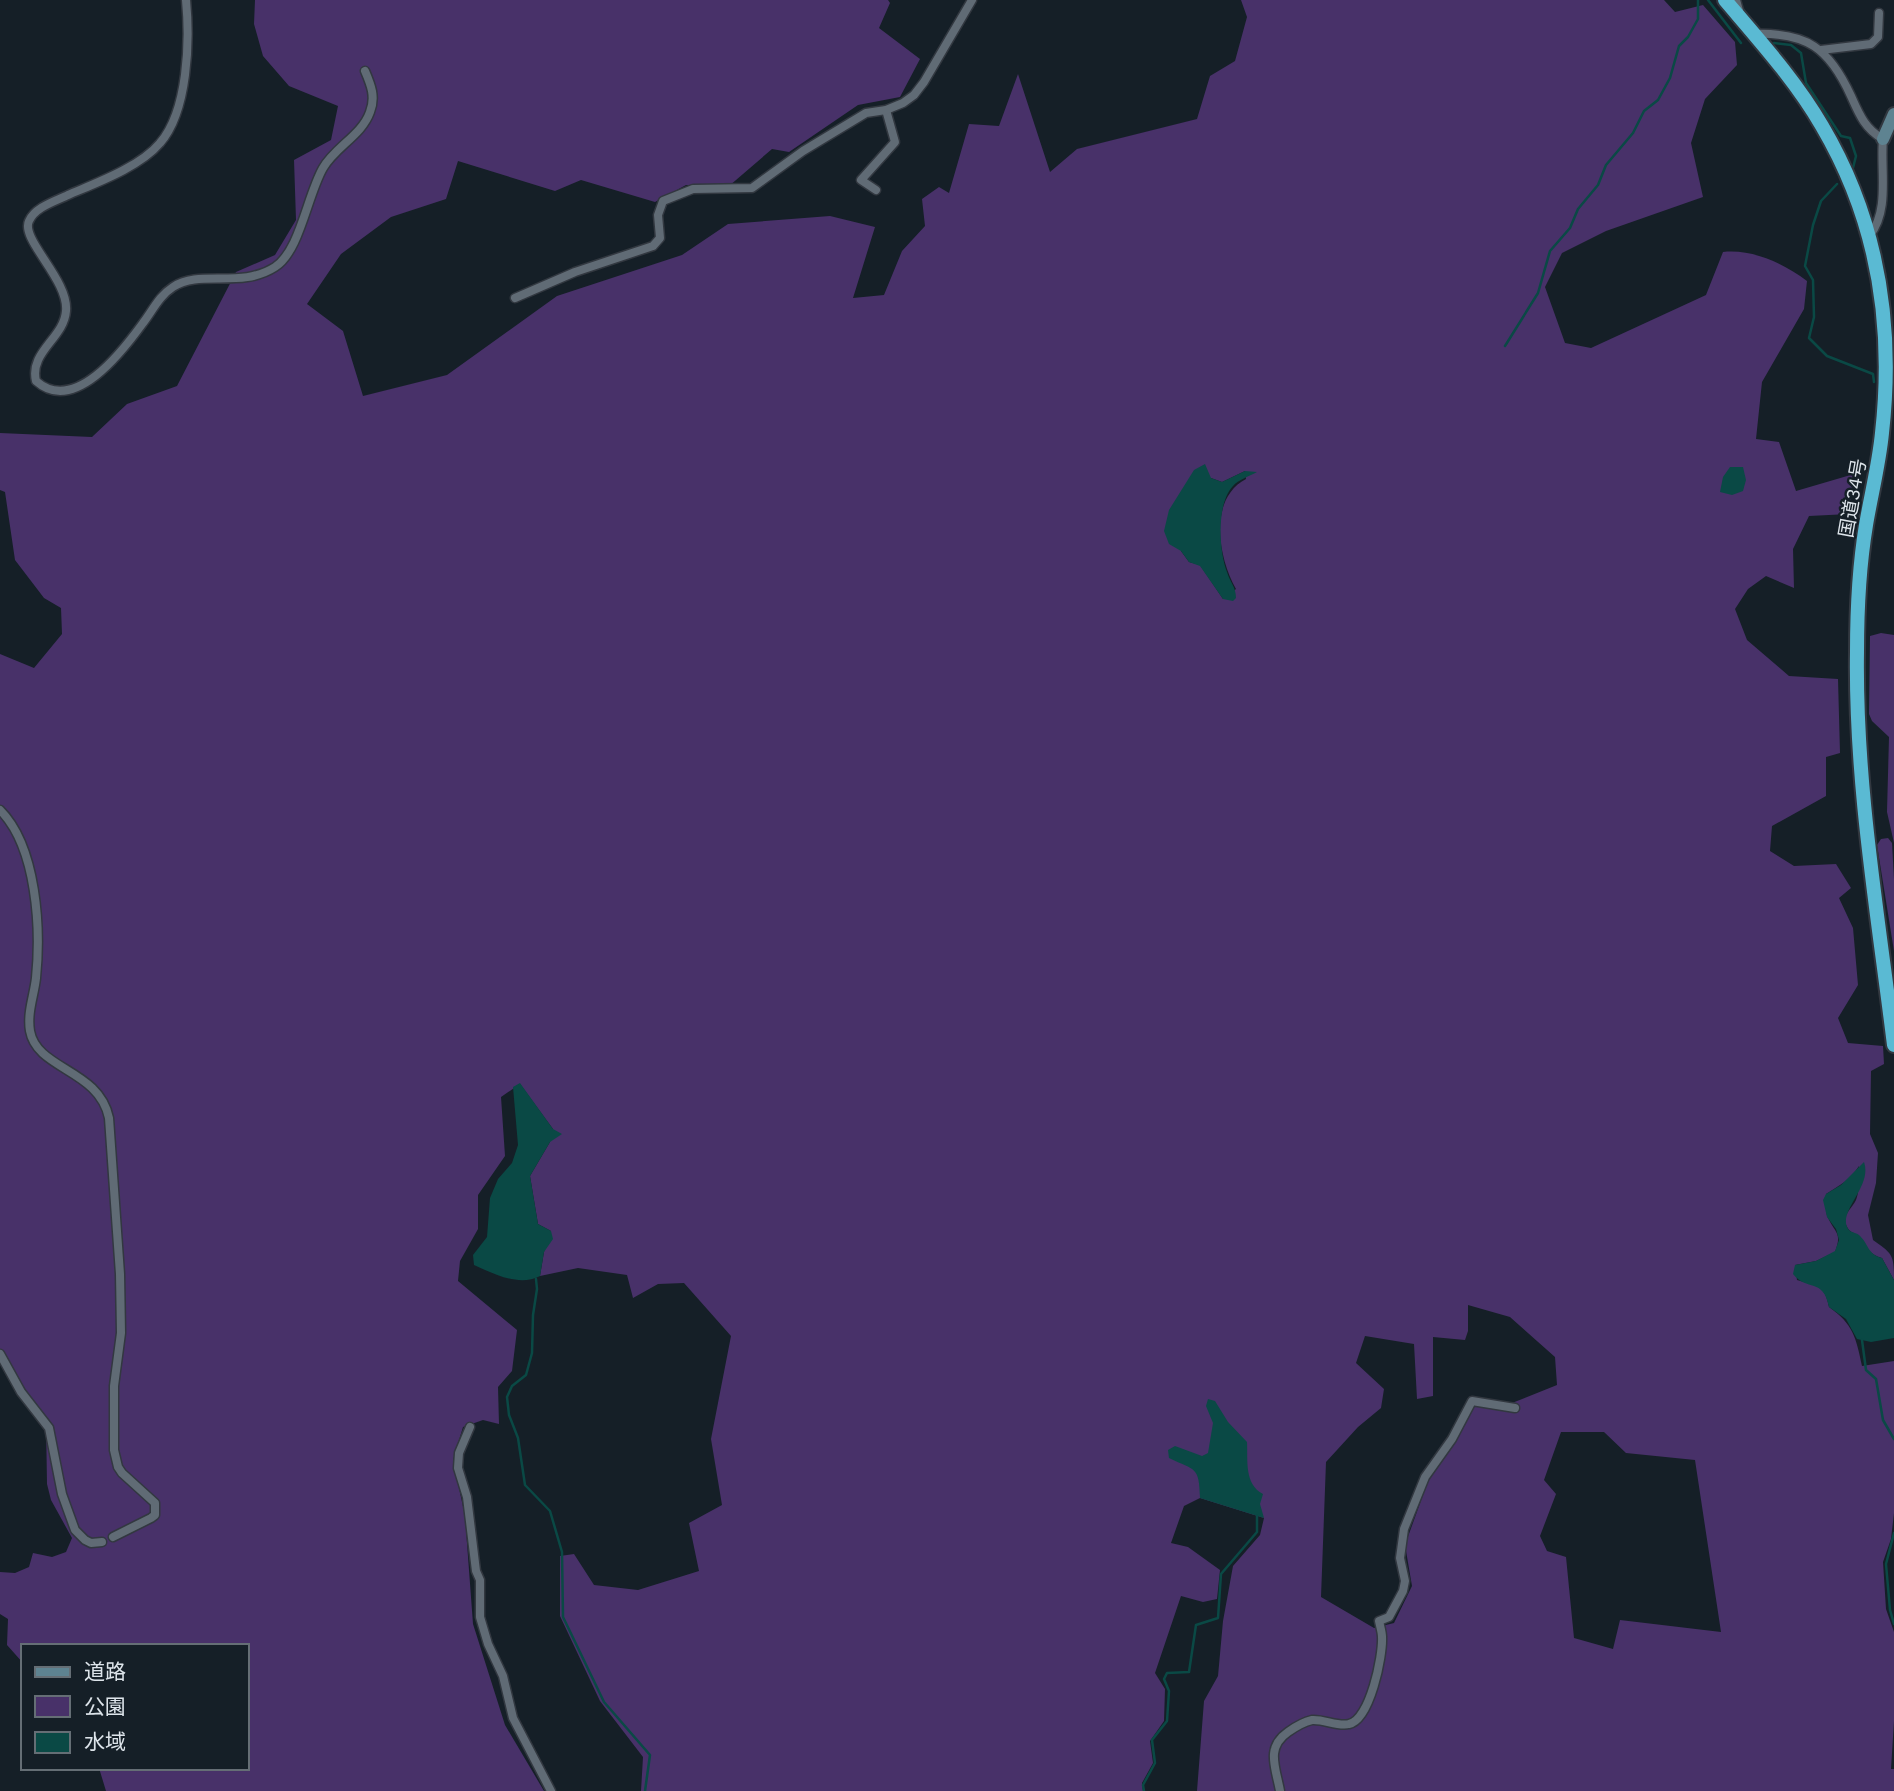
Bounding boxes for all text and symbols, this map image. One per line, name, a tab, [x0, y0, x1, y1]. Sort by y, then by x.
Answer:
street label: 国道34号	[1834, 457, 1871, 539]
legend	[21, 1644, 248, 1770]
text: 道路	[84, 1659, 126, 1684]
text: 公園	[84, 1694, 126, 1719]
text: 水域	[84, 1729, 126, 1754]

